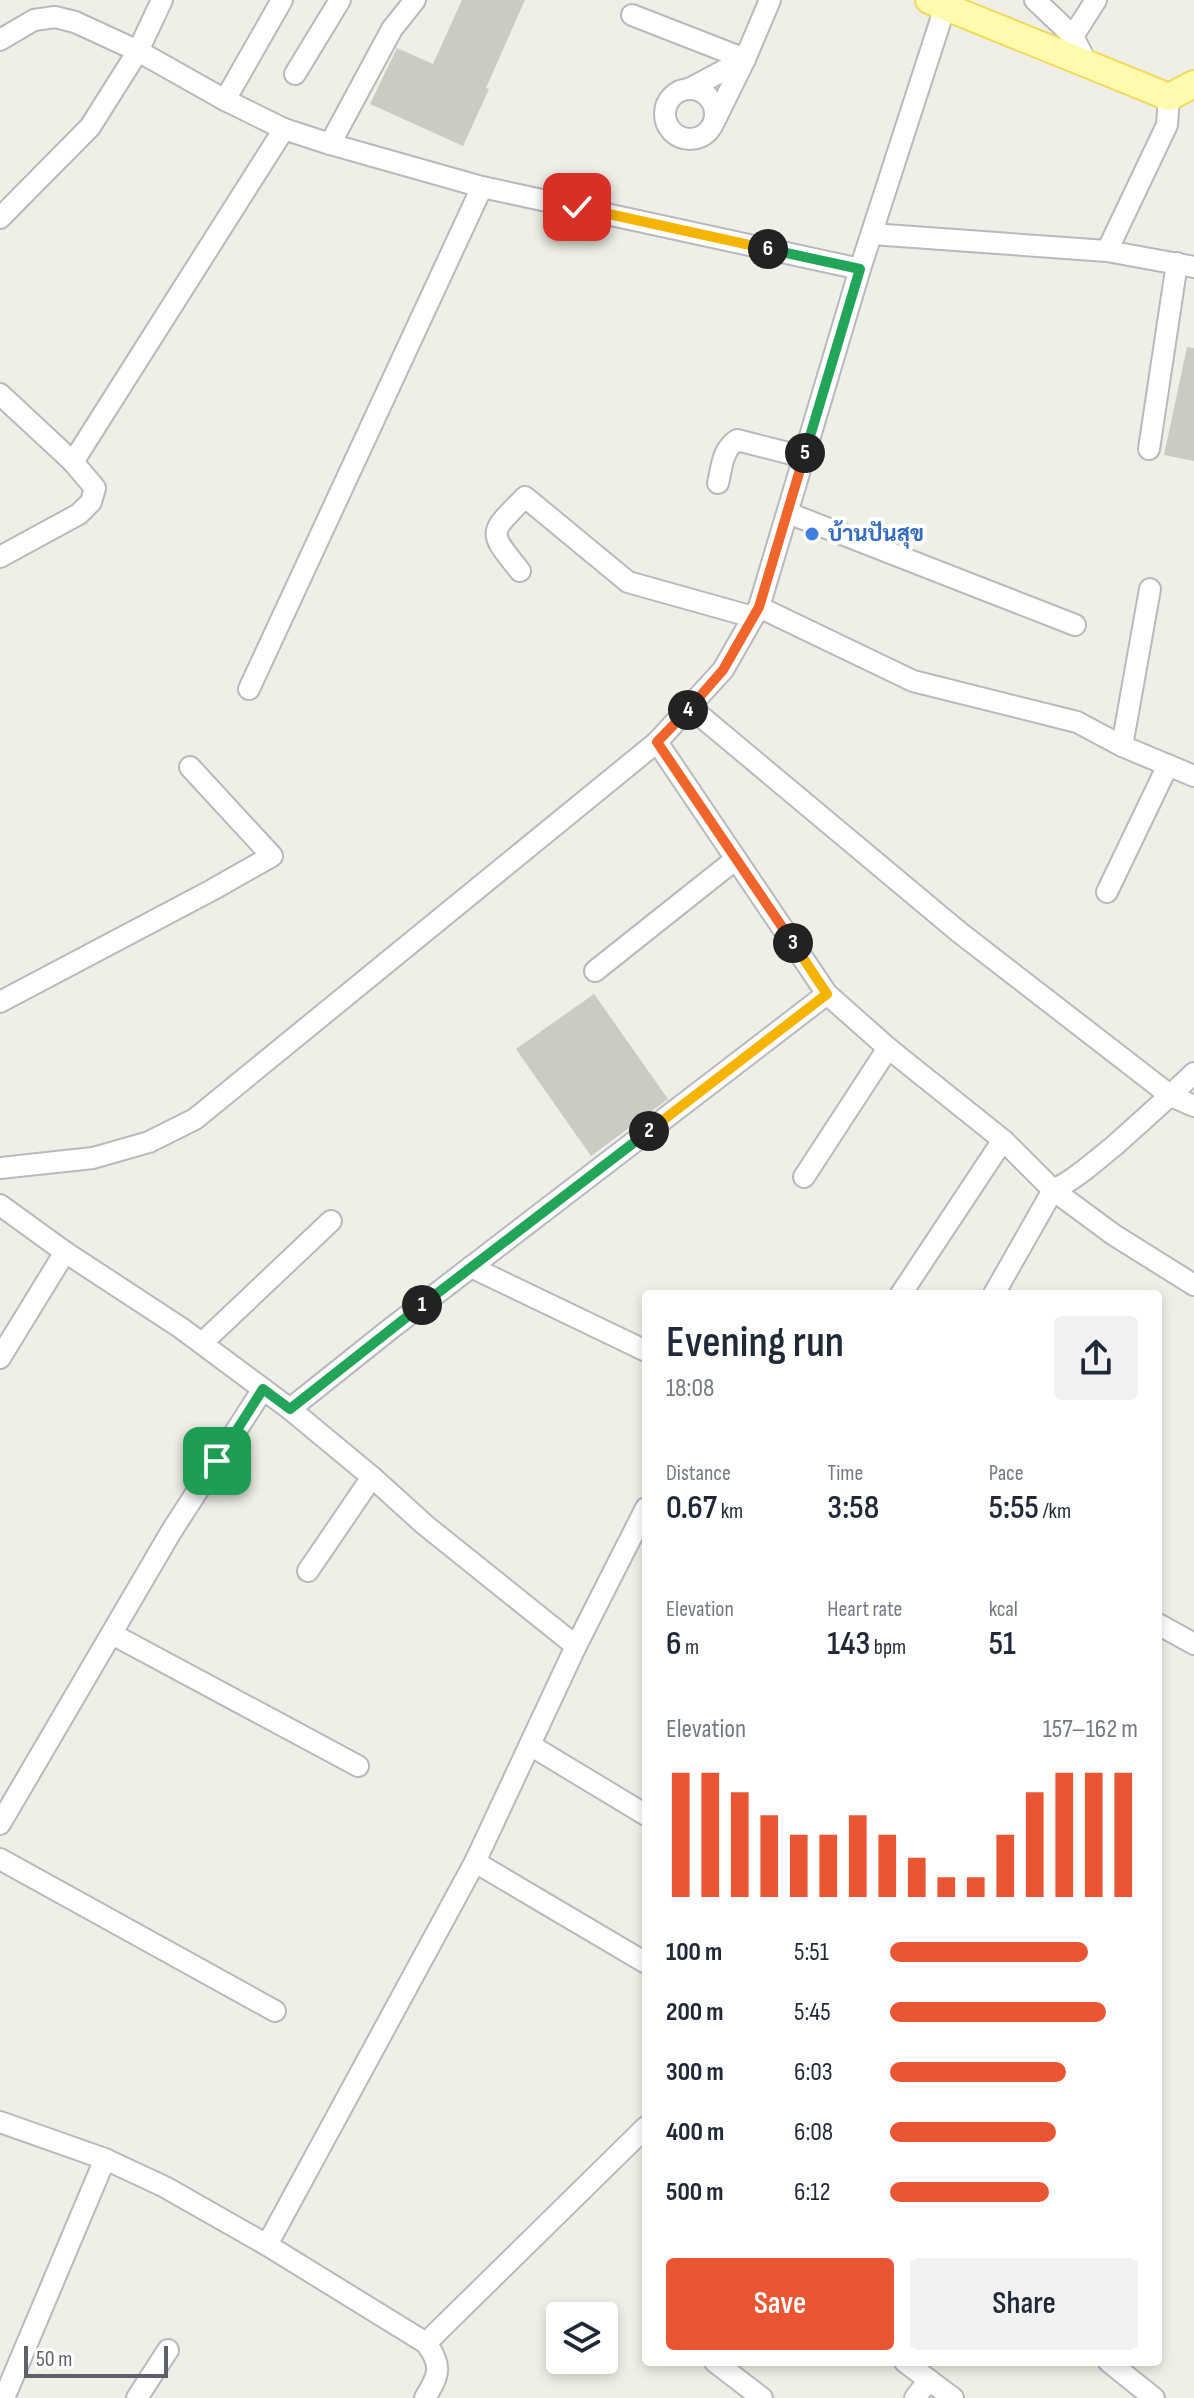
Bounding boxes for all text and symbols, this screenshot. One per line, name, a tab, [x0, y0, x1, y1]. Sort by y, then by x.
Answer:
pin	[543, 173, 611, 241]
icon: check	[555, 185, 599, 229]
pin: 6	[748, 229, 788, 269]
text: 6	[763, 235, 773, 262]
pin: 5	[785, 433, 825, 473]
text: 5	[800, 439, 810, 466]
place label: บ้านปันสุข	[828, 519, 924, 549]
marker: บ้านปันสุข	[803, 525, 821, 543]
pin: 4	[668, 690, 708, 730]
text: 4	[683, 696, 693, 723]
pin: 3	[773, 923, 813, 963]
text: 3	[788, 929, 798, 956]
pin: 2	[629, 1111, 669, 1151]
text: 2	[644, 1117, 654, 1144]
pin: 1	[402, 1285, 442, 1325]
text: 1	[418, 1291, 426, 1318]
text: Evening run	[666, 1316, 844, 1369]
button: share	[1054, 1316, 1138, 1400]
text: 18:08	[666, 1373, 714, 1404]
pin	[183, 1427, 251, 1495]
icon: arrive	[195, 1439, 239, 1483]
text: Distance	[666, 1460, 731, 1487]
text: Time	[827, 1460, 863, 1487]
text: Pace	[989, 1460, 1024, 1487]
text: 0.67	[666, 1487, 717, 1528]
text: 3:58	[827, 1487, 879, 1528]
text: 5:55	[989, 1487, 1039, 1528]
text: km	[717, 1498, 743, 1525]
text: /km	[1039, 1498, 1071, 1525]
text: Elevation	[666, 1596, 734, 1623]
text: Heart rate	[827, 1596, 902, 1623]
text: kcal	[989, 1596, 1018, 1623]
text: 6	[666, 1623, 682, 1664]
text: 143	[827, 1623, 870, 1664]
text: 51	[989, 1623, 1016, 1664]
text: m	[682, 1634, 699, 1661]
text: bpm	[870, 1634, 906, 1661]
text: Elevation	[666, 1714, 746, 1745]
text: 157–162 m	[1043, 1714, 1138, 1745]
text: 100 m	[666, 1937, 722, 1968]
text: 5:51	[794, 1937, 829, 1968]
text: 200 m	[666, 1997, 723, 2028]
text: 5:45	[794, 1997, 831, 2028]
text: 300 m	[666, 2057, 724, 2088]
text: 6:03	[794, 2057, 833, 2088]
text: 400 m	[666, 2117, 724, 2148]
text: 6:08	[794, 2117, 833, 2148]
text: 500 m	[666, 2177, 723, 2208]
text: 6:12	[794, 2177, 830, 2208]
button: Save	[666, 2258, 894, 2350]
button: Share	[910, 2258, 1138, 2350]
map controls	[546, 2302, 618, 2374]
button: layers	[546, 2302, 618, 2374]
scale bar	[24, 2342, 168, 2378]
text: 50 m	[36, 2346, 72, 2373]

